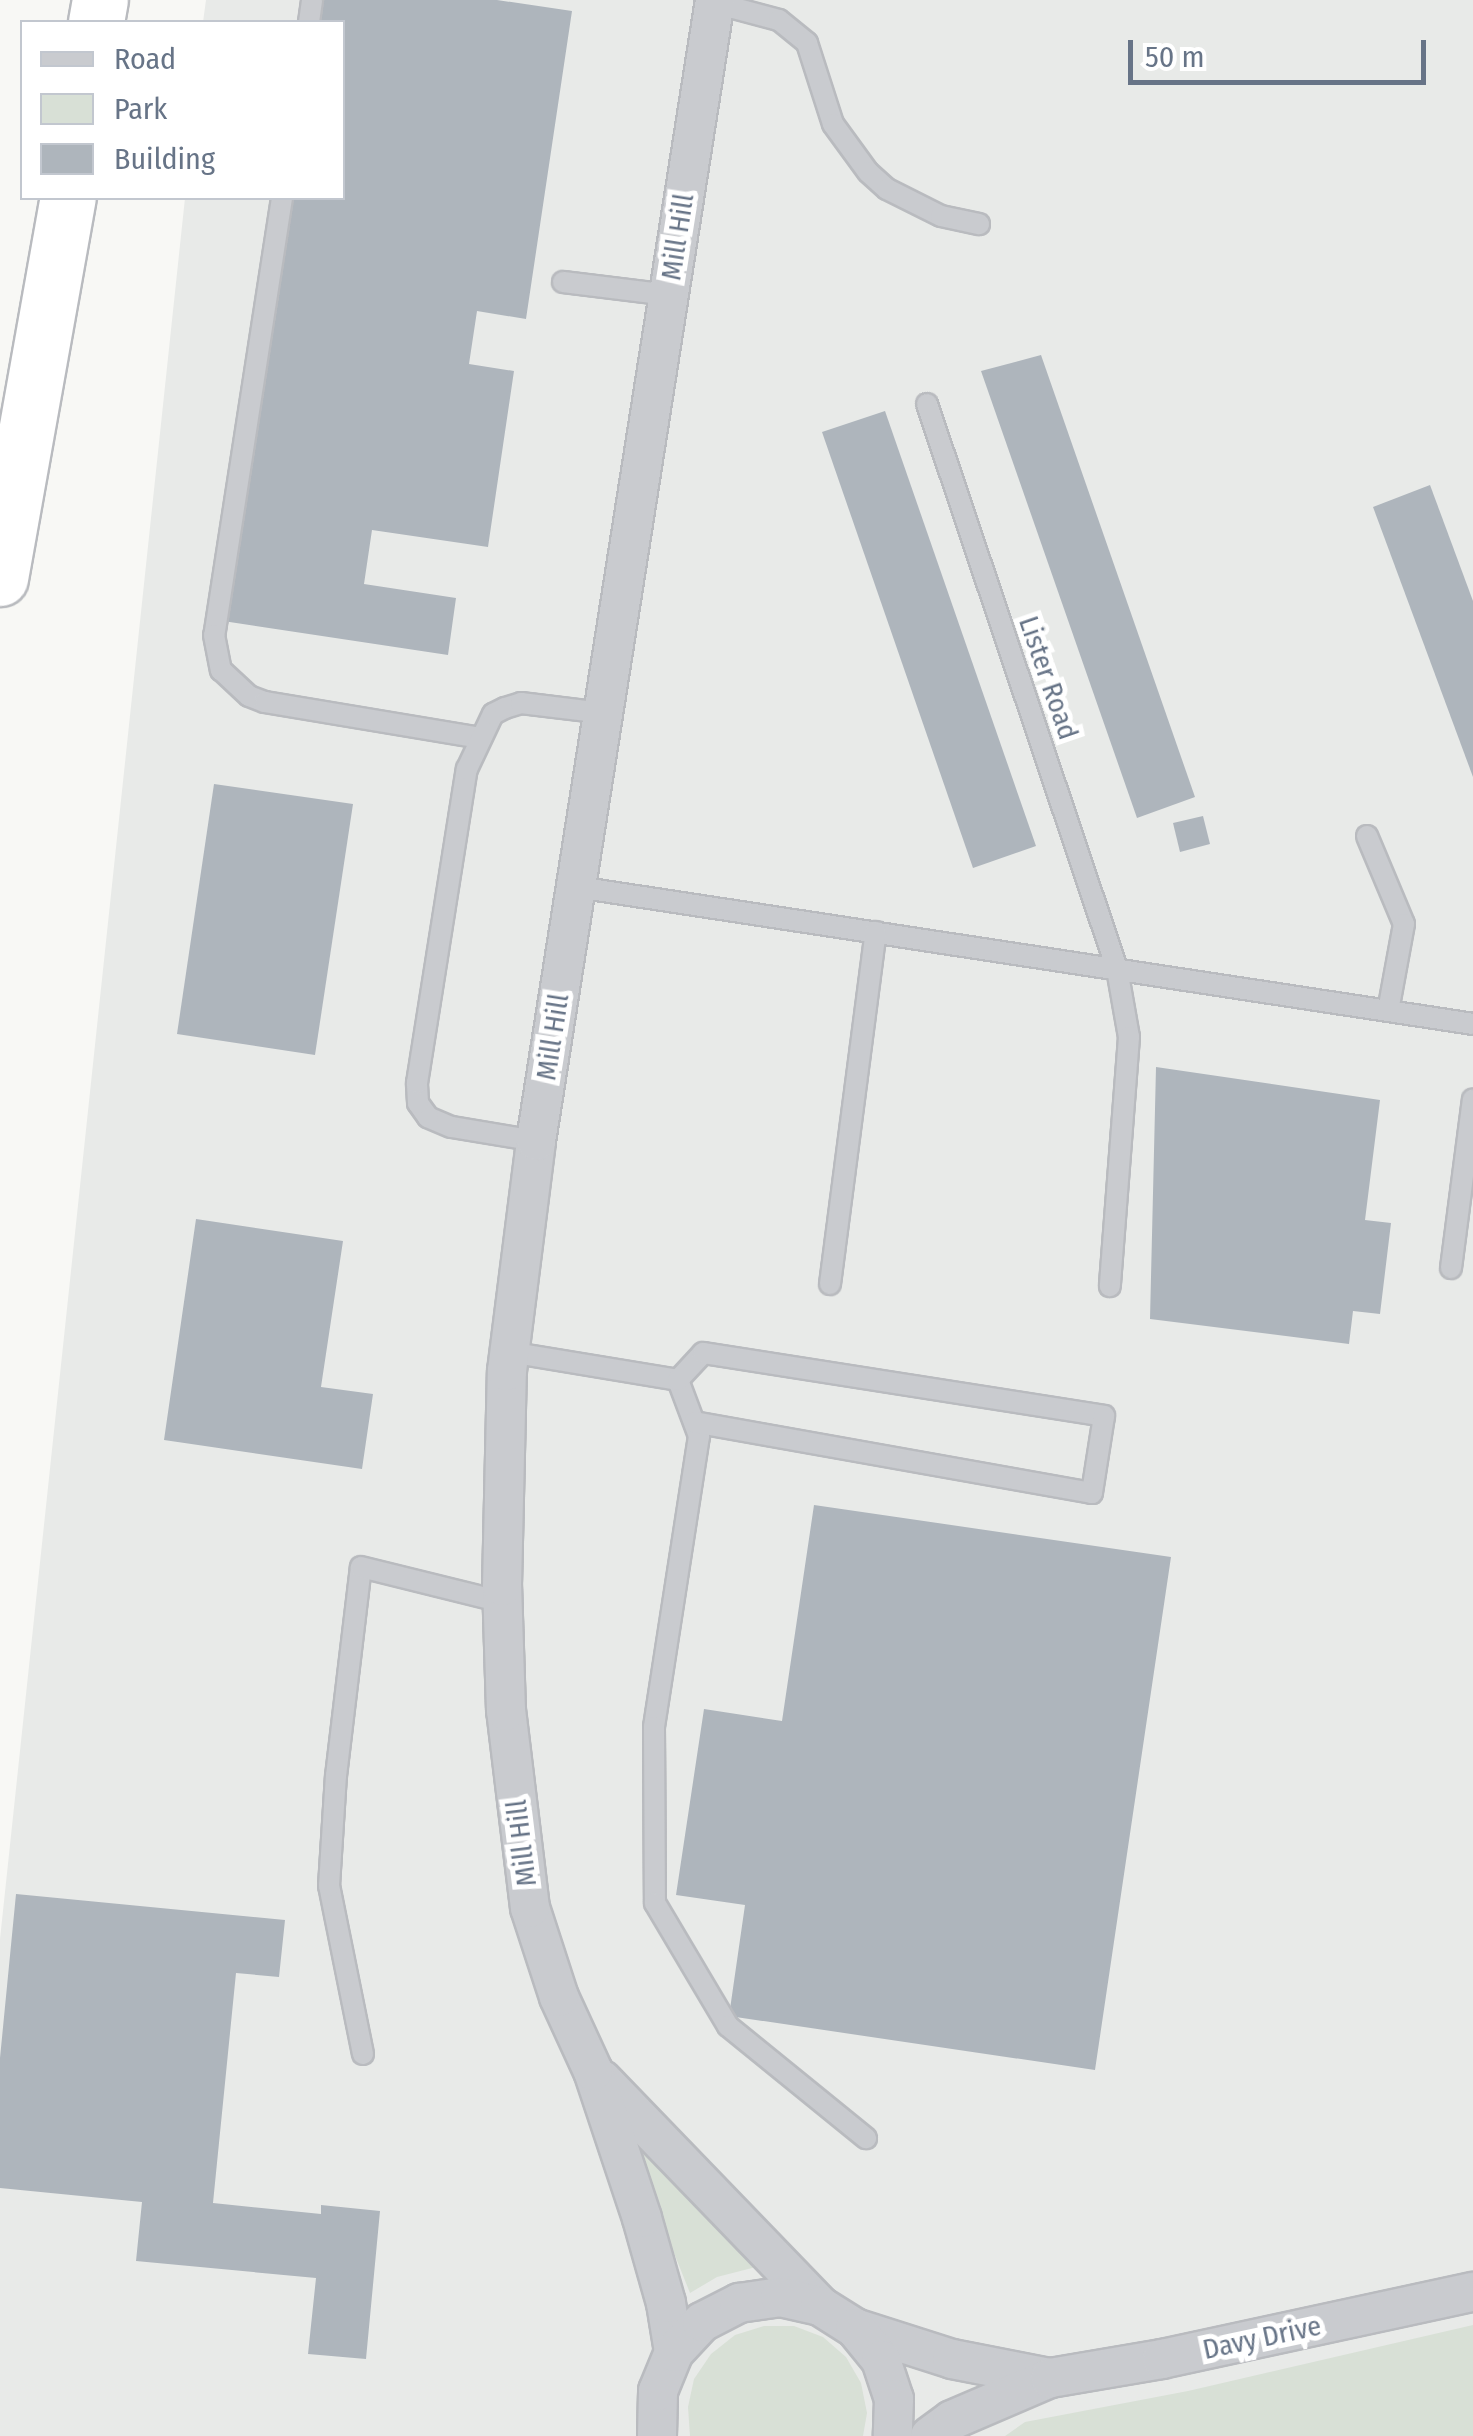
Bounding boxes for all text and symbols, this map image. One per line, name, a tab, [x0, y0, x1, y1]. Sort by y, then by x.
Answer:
legend	[20, 20, 345, 200]
scale bar	[1133, 20, 1430, 82]
text: 50 m	[1145, 39, 1205, 75]
text: Road	[114, 41, 176, 77]
text: Park	[114, 91, 167, 127]
text: Building	[114, 141, 215, 177]
street label: Mill Hill	[655, 191, 701, 283]
street label: Lister Road	[1011, 612, 1085, 744]
street label: Mill Hill	[530, 991, 576, 1083]
street label: Mill Hill	[500, 1798, 544, 1888]
street label: Davy Drive	[1200, 2309, 1324, 2367]

